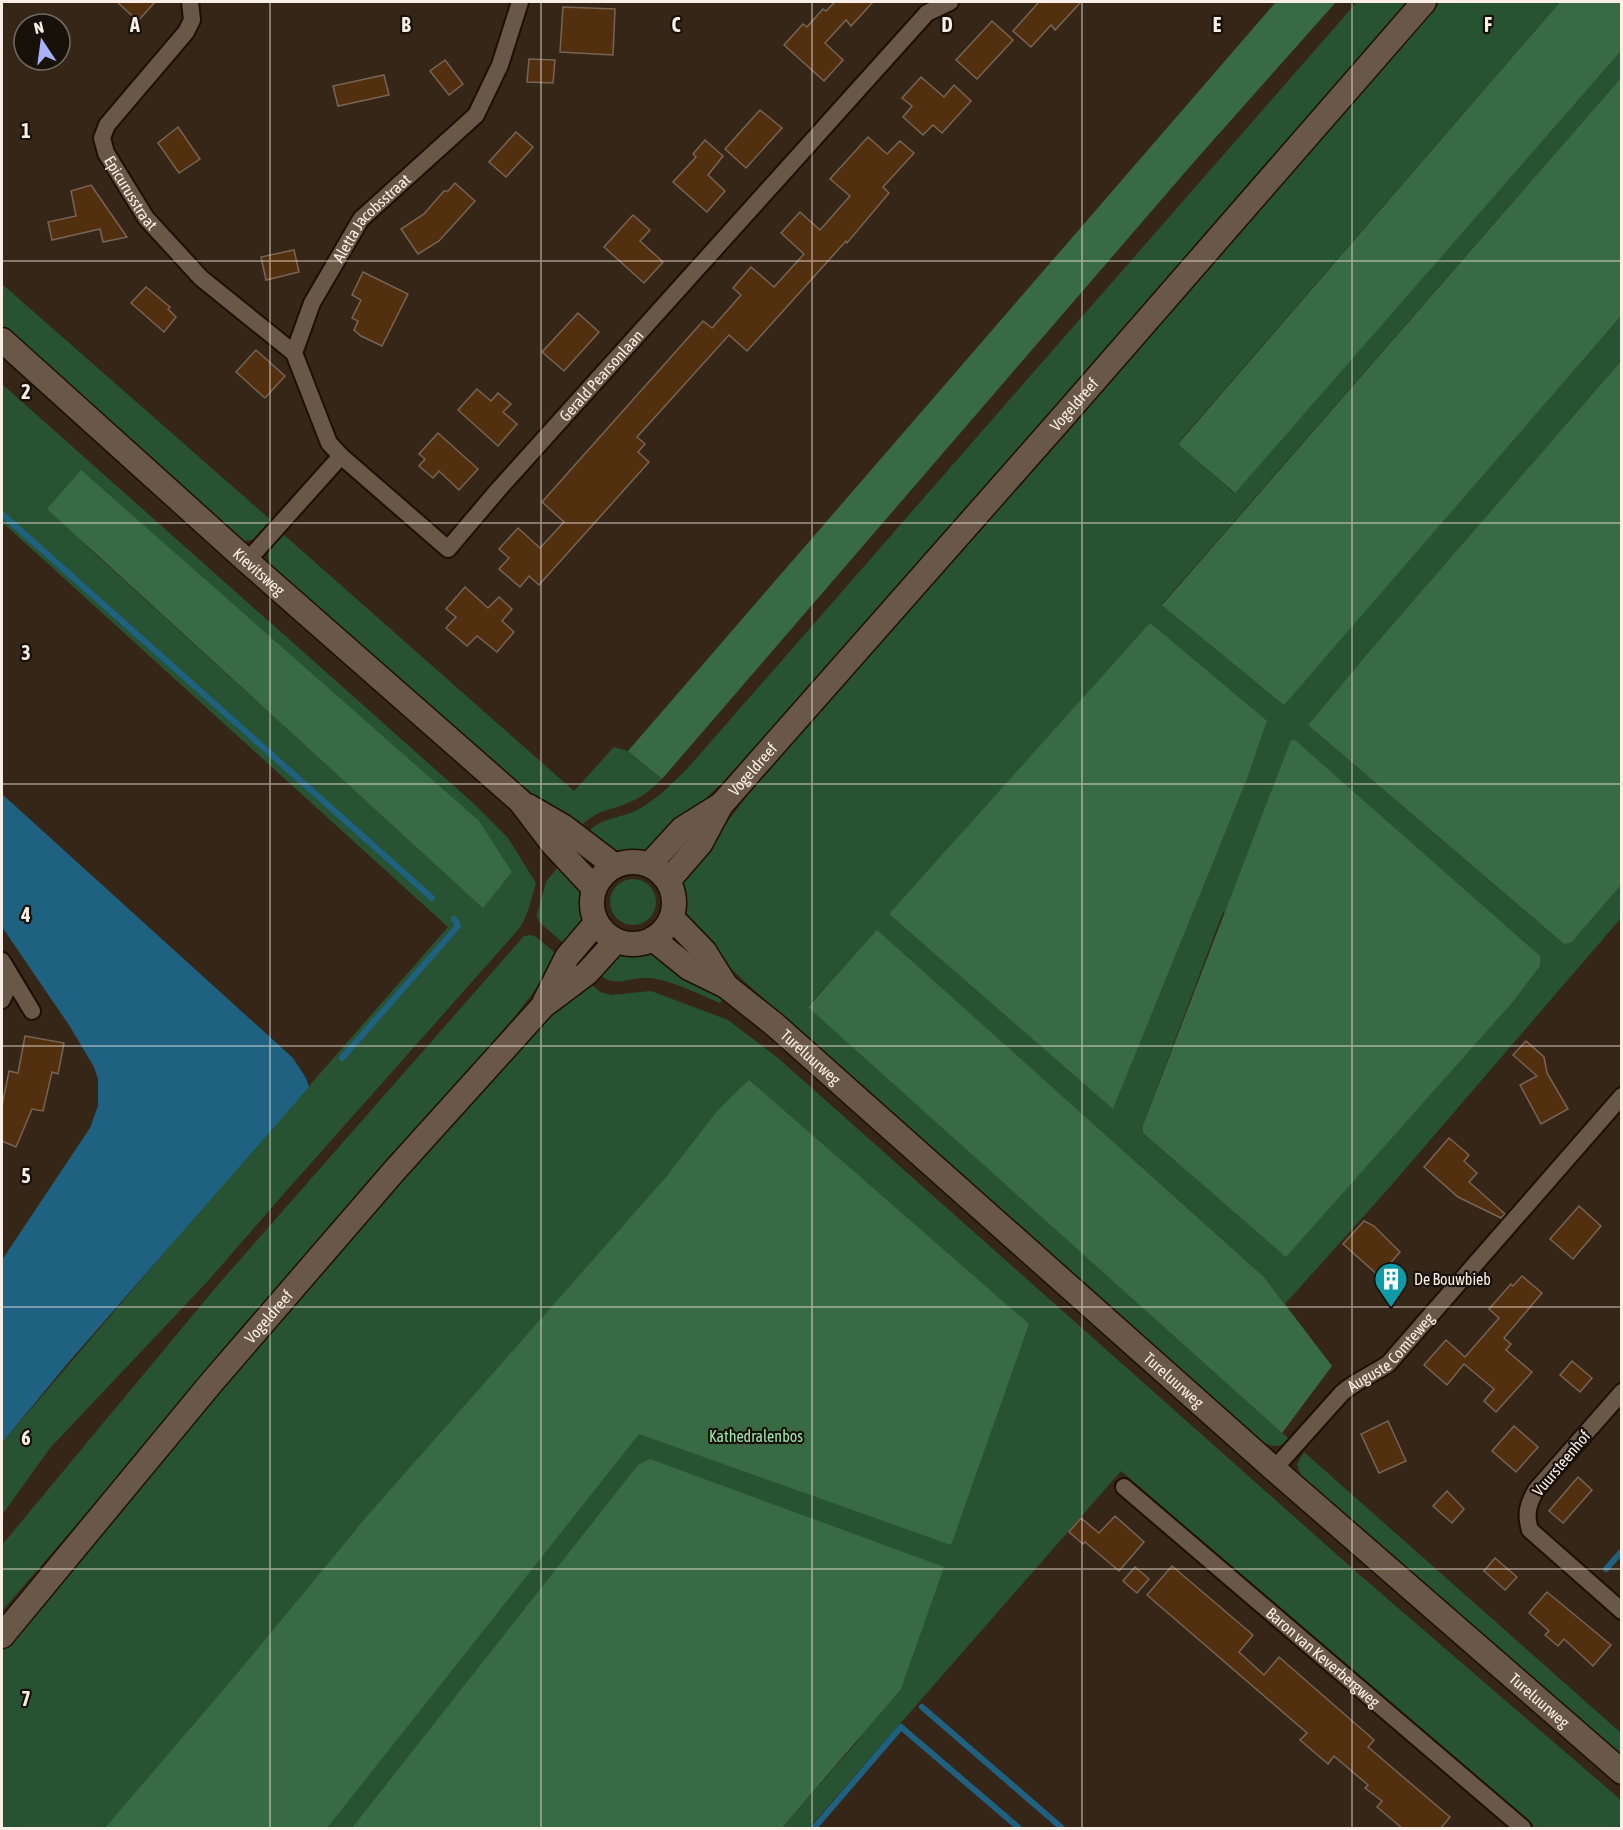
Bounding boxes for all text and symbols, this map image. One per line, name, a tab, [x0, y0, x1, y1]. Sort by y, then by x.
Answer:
north arrow	[12, 12, 72, 72]
text: A	[129, 13, 140, 36]
text: B	[401, 13, 411, 36]
text: C	[672, 13, 681, 36]
text: D	[941, 13, 953, 36]
text: E	[1213, 13, 1222, 36]
text: F	[1484, 13, 1492, 36]
text: N	[32, 18, 45, 37]
text: 1	[21, 119, 31, 142]
street label: Epicurusstraat	[101, 153, 161, 234]
street label: Aletta Jacobsstraat	[329, 170, 414, 265]
street label: Gerald Pearsonlaan	[555, 326, 647, 425]
street label: Vogeldreef	[1046, 374, 1102, 434]
text: 2	[21, 380, 31, 403]
street label: Kievitsweg	[230, 544, 289, 600]
text: 3	[21, 641, 31, 664]
street label: Vogeldreef	[725, 739, 781, 799]
text: 4	[20, 903, 31, 926]
street label: Tureluurweg	[777, 1026, 845, 1089]
text: 5	[21, 1164, 31, 1187]
building icon: De Bouwbieb	[1373, 1261, 1409, 1308]
place label: De Bouwbieb	[1414, 1270, 1491, 1288]
street label: Vogeldreef	[241, 1286, 297, 1347]
street label: Auguste Comteweg	[1344, 1309, 1438, 1395]
street label: Tureluurweg	[1140, 1349, 1208, 1412]
text: 6	[21, 1426, 31, 1449]
street label: Vuursteenhof	[1528, 1426, 1594, 1499]
park label: Kathedralenbos	[709, 1427, 803, 1445]
street label: Baron van Keverbergweg	[1263, 1604, 1384, 1712]
street label: Tureluurweg	[1506, 1669, 1573, 1732]
text: 7	[21, 1687, 31, 1710]

